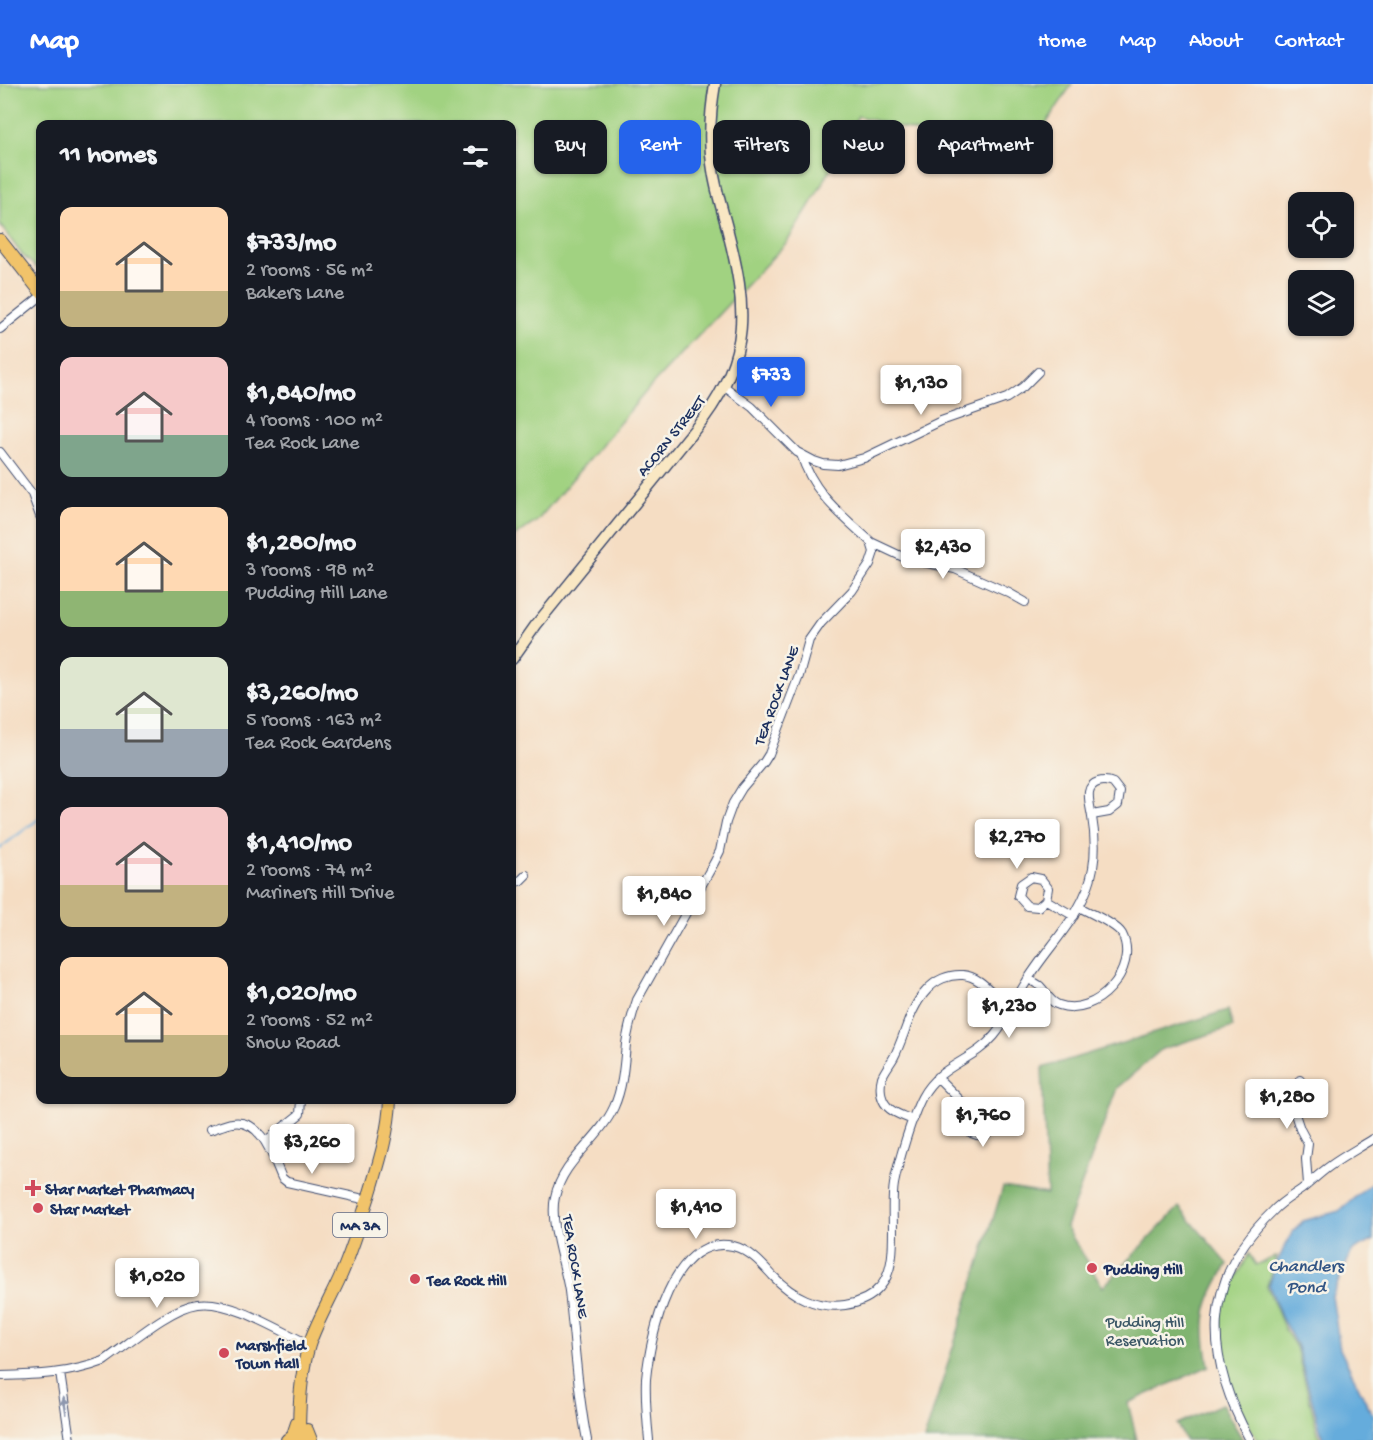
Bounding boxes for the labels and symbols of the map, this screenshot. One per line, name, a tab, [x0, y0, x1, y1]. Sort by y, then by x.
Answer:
pin: $733	[735, 357, 807, 408]
pin: $1,130	[872, 365, 970, 416]
street label: ACORN STREET	[634, 392, 712, 481]
pin: $2,430	[894, 529, 992, 580]
street label: TEA ROCK LANE	[751, 643, 805, 749]
pin: $2,270	[968, 819, 1066, 870]
pin: $1,840	[615, 876, 713, 927]
pin: $1,230	[960, 988, 1058, 1039]
pin: $1,280	[1238, 1079, 1336, 1130]
pin: $1,760	[934, 1097, 1032, 1148]
pin: $3,260	[263, 1124, 361, 1175]
marker: Star Market Pharmacy	[26, 1181, 40, 1195]
place label: Star Market Pharmacy	[45, 1182, 194, 1201]
pin: $1,410	[647, 1189, 745, 1240]
marker: Star Market	[31, 1201, 45, 1215]
place label: Star Market	[50, 1202, 131, 1221]
road number: MA 3A	[333, 1213, 387, 1237]
street label: TEA ROCK LANE	[556, 1213, 591, 1321]
water label: Chandlers Pond	[1269, 1257, 1346, 1299]
pin: $1,020	[108, 1258, 206, 1309]
marker: Pudding Hill	[1085, 1261, 1099, 1275]
place label: Pudding Hill	[1103, 1262, 1183, 1281]
marker: Tea Rock Hill	[408, 1272, 422, 1286]
place label: Tea Rock Hill	[425, 1273, 507, 1292]
park label: Pudding Hill Reservation	[1105, 1315, 1185, 1352]
place label: Marshfield Town Hall	[234, 1337, 307, 1375]
marker: Marshfield Town Hall	[217, 1346, 231, 1360]
one-way arrow	[60, 1397, 69, 1416]

